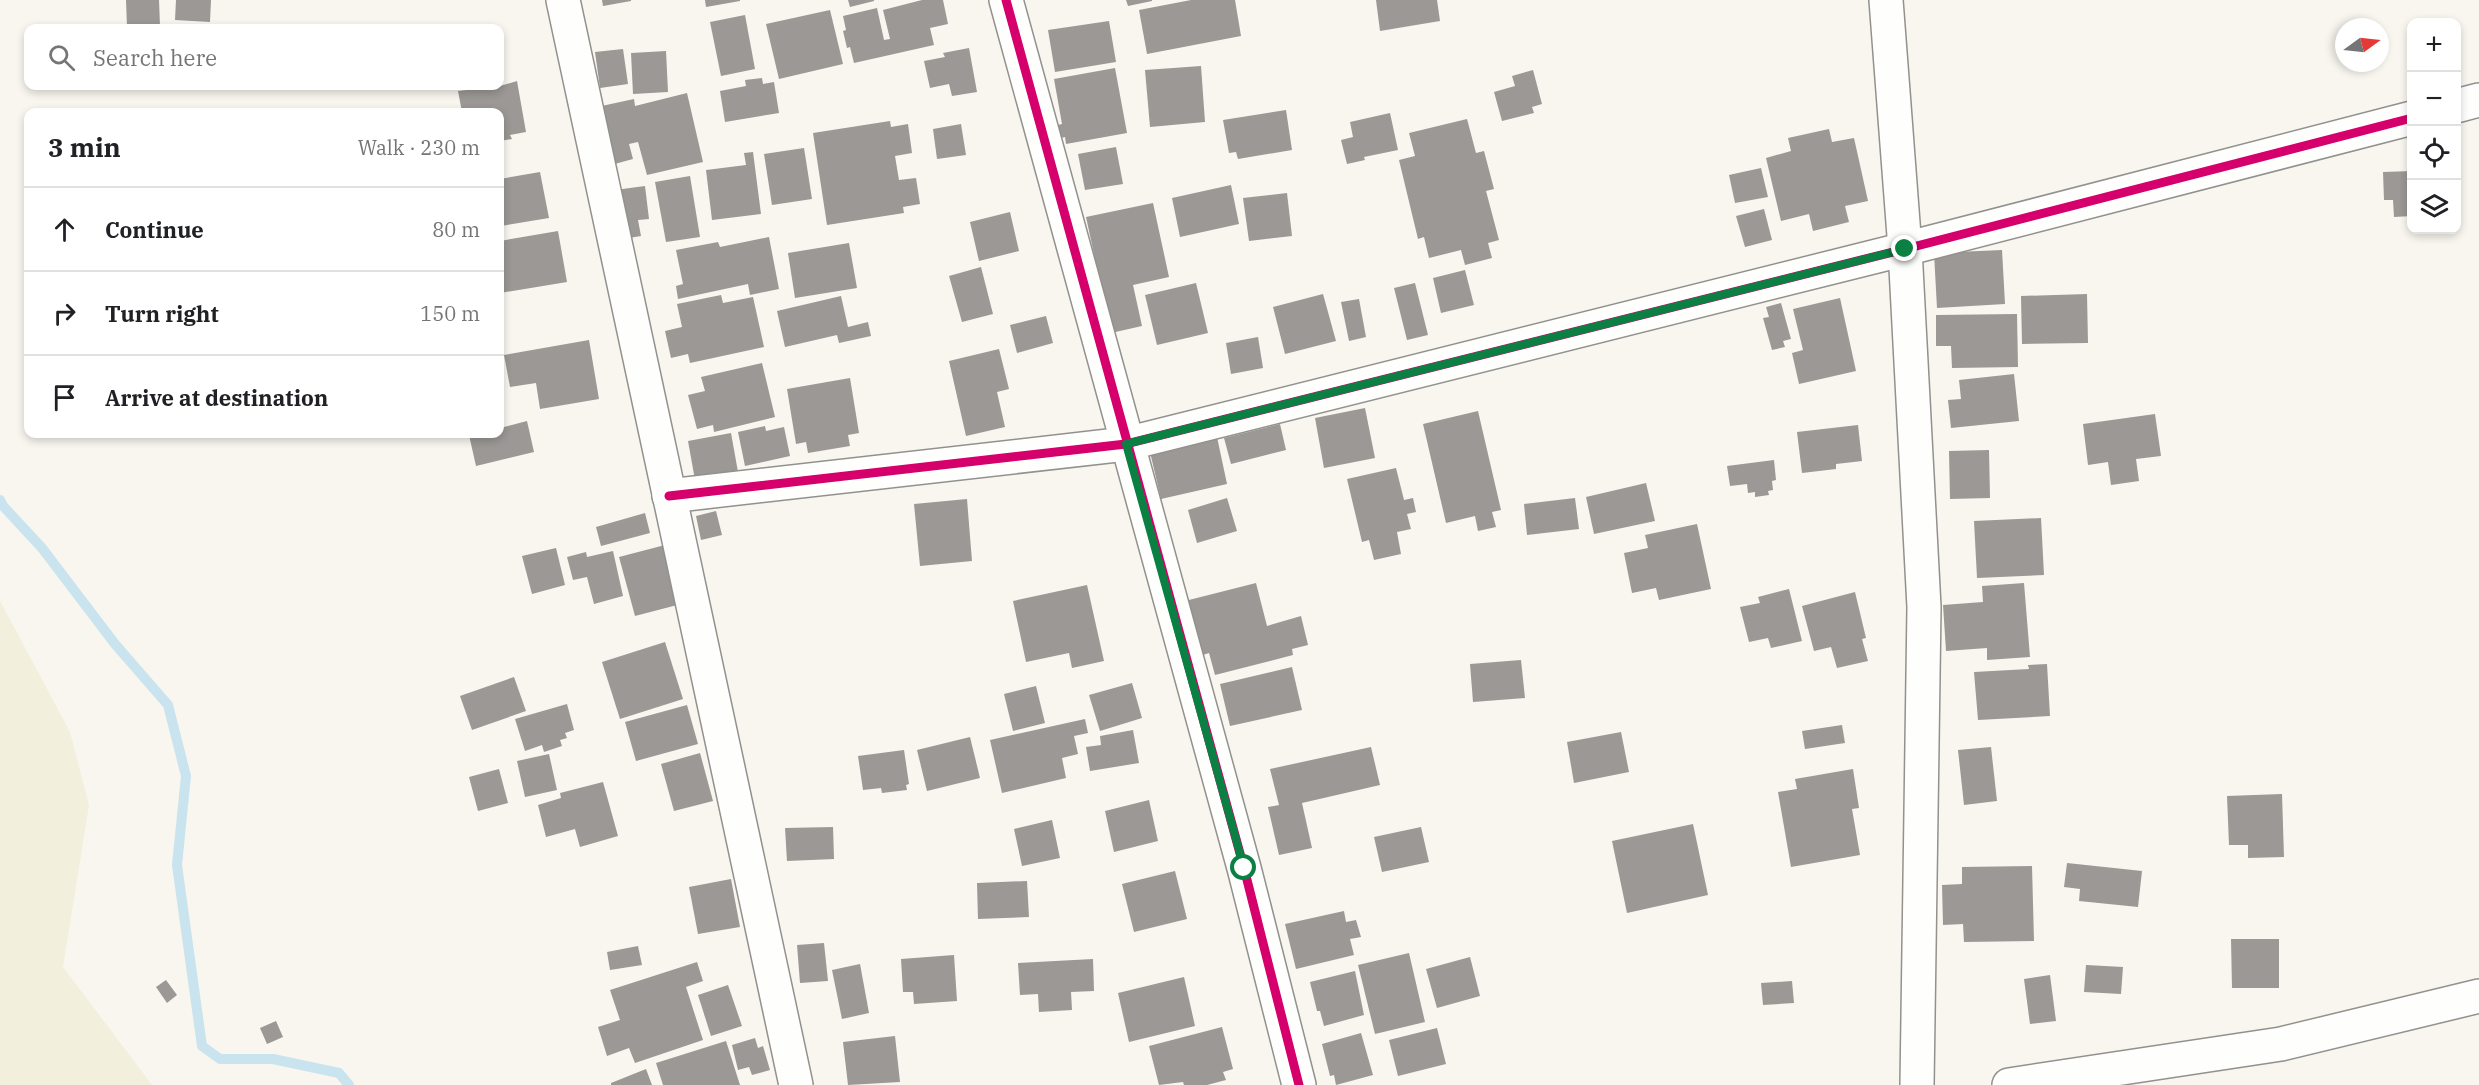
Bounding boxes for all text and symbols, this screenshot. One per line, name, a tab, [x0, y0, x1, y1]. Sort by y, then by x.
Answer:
north arrow	[2335, 18, 2389, 72]
map controls	[2407, 18, 2461, 234]
button: +	[2407, 18, 2461, 72]
search box	[24, 24, 504, 90]
icon: search	[45, 41, 78, 74]
text: Search here	[93, 43, 217, 72]
button: −	[2407, 72, 2461, 126]
button: locate	[2407, 126, 2461, 180]
text: 3 min	[48, 130, 121, 164]
text: Walk · 230 m	[358, 134, 480, 161]
button: layers	[2407, 180, 2461, 234]
icon: ahead	[48, 213, 81, 246]
text: Continue	[105, 215, 204, 244]
text: 80 m	[432, 216, 480, 243]
route end	[1891, 235, 1917, 261]
icon: right	[48, 297, 81, 330]
text: Turn right	[105, 299, 219, 328]
text: 150 m	[420, 300, 480, 327]
icon: arrive	[48, 381, 81, 414]
text: Arrive at destination	[105, 383, 328, 412]
route start	[1230, 854, 1256, 880]

